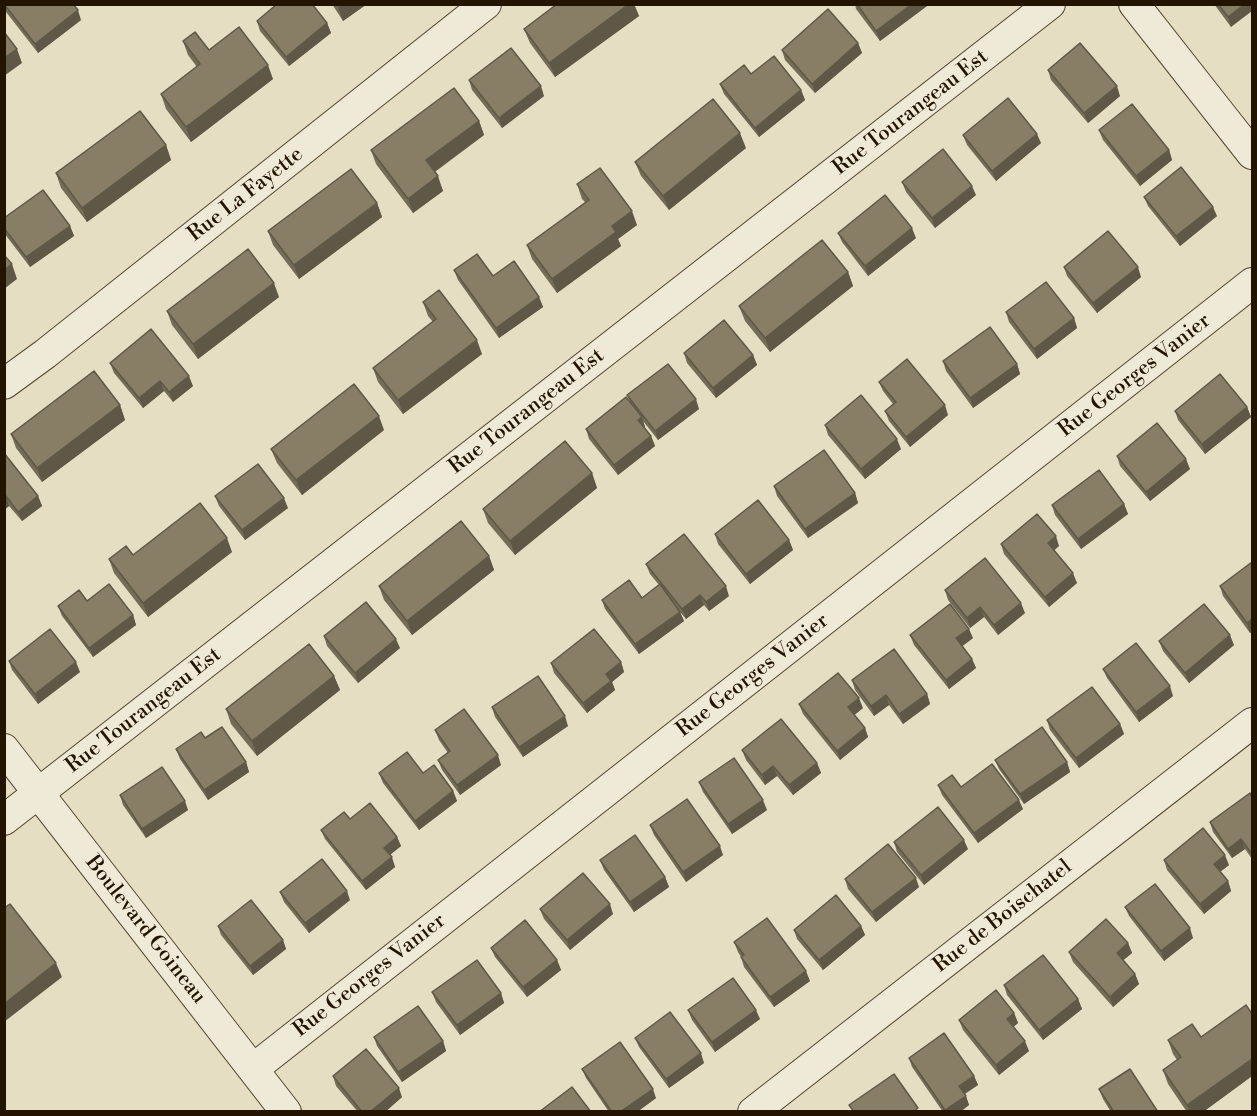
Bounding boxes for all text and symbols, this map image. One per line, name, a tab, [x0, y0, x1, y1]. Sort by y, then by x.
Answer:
street label: Rue Tourangeau Est	[829, 45, 993, 181]
street label: Rue La Fayette	[183, 142, 309, 248]
street label: Rue Georges Vanier	[1054, 309, 1216, 443]
street label: Rue Tourangeau Est	[445, 344, 609, 480]
street label: Rue Georges Vanier	[672, 609, 834, 743]
street label: Rue Tourangeau Est	[62, 643, 226, 779]
street label: Boulevard Goineau	[79, 851, 211, 1009]
street label: Rue de Boischatel	[929, 855, 1077, 979]
street label: Rue Georges Vanier	[289, 909, 451, 1043]

